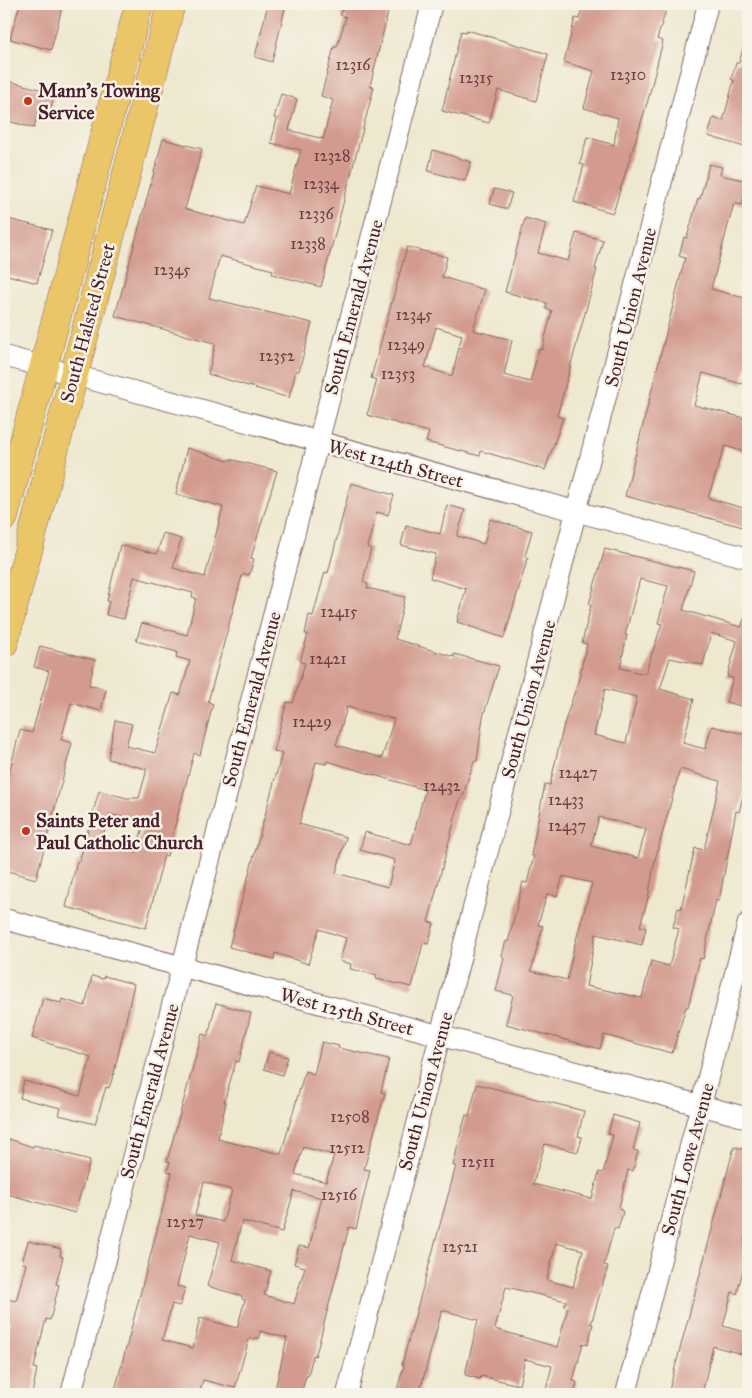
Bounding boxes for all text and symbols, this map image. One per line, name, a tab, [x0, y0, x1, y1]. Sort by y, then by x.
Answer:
house number: 12316	[335, 55, 371, 74]
house number: 12310	[610, 65, 646, 84]
house number: 12315	[459, 68, 494, 87]
place label: Mann's Towing Service	[38, 79, 161, 124]
marker: Mann's Towing Service	[22, 95, 34, 107]
house number: 12328	[313, 146, 351, 165]
house number: 12334	[303, 174, 340, 193]
house number: 12336	[298, 204, 334, 223]
street label: South Emerald Avenue	[319, 217, 388, 397]
street label: South Union Avenue	[600, 225, 661, 389]
house number: 12338	[290, 234, 326, 253]
street label: South Halsted Street	[55, 241, 120, 405]
house number: 12345	[154, 260, 191, 279]
house number: 12345	[396, 305, 433, 324]
house number: 12349	[387, 335, 425, 354]
house number: 12352	[259, 346, 295, 365]
house number: 12353	[381, 364, 415, 383]
street label: West 124th Street	[326, 434, 466, 493]
house number: 12415	[321, 602, 358, 621]
street label: South Emerald Avenue	[217, 609, 286, 789]
street label: South Union Avenue	[496, 617, 561, 781]
house number: 12421	[309, 649, 347, 668]
house number: 12429	[292, 712, 332, 731]
house number: 12427	[558, 763, 598, 782]
house number: 12432	[423, 776, 461, 795]
house number: 12433	[548, 790, 584, 809]
place label: Saints Peter and Paul Catholic Church	[36, 809, 204, 854]
house number: 12437	[548, 816, 586, 835]
marker: Saints Peter and Paul Catholic Church	[20, 825, 32, 837]
street label: West 125th Street	[278, 983, 416, 1040]
street label: South Emerald Avenue	[115, 1001, 184, 1181]
street label: South Union Avenue	[393, 1009, 458, 1173]
street label: South Lowe Avenue	[656, 1080, 719, 1238]
house number: 12508	[330, 1107, 370, 1126]
house number: 12512	[329, 1138, 365, 1157]
house number: 12511	[461, 1152, 495, 1171]
house number: 12516	[321, 1185, 358, 1204]
house number: 12527	[166, 1212, 204, 1231]
house number: 12521	[442, 1237, 478, 1256]

